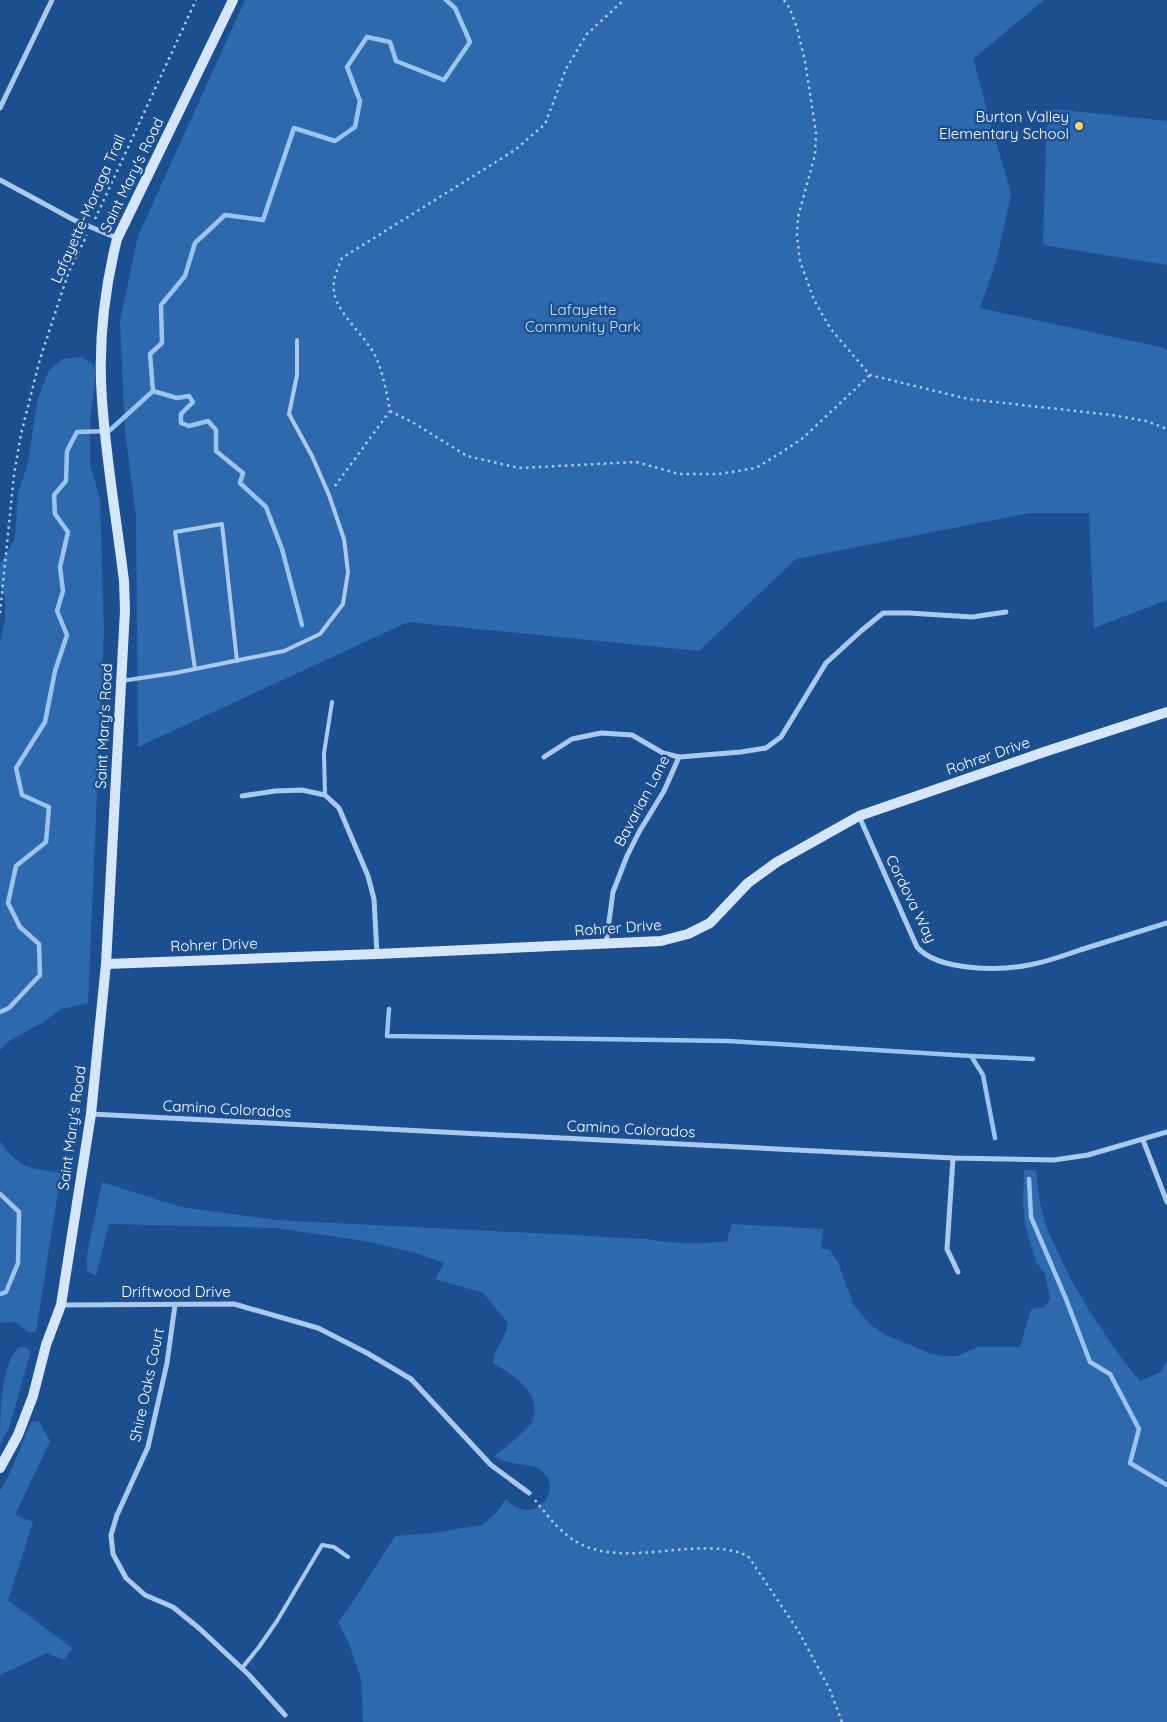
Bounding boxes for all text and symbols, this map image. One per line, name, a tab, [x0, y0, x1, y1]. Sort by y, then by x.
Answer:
place label: Burton Valley Elementary School	[939, 107, 1069, 143]
street label: Saint Mary's Road	[95, 114, 168, 235]
marker: Burton Valley Elementary School	[1073, 120, 1085, 132]
street label: Lafayette-Moraga Trail	[46, 131, 129, 286]
park label: Lafayette Community Park	[525, 300, 641, 336]
street label: Saint Mary's Road	[91, 663, 116, 789]
street label: Rohrer Drive	[943, 732, 1032, 779]
street label: Bavarian Lane	[610, 752, 674, 850]
street label: Cordova Way	[882, 852, 941, 946]
street label: Rohrer Drive	[574, 915, 662, 940]
street label: Rohrer Drive	[170, 933, 258, 956]
street label: Saint Mary's Road	[53, 1064, 90, 1191]
street label: Camino Colorados	[162, 1096, 292, 1121]
street label: Camino Colorados	[566, 1116, 696, 1141]
street label: Driftwood Drive	[121, 1282, 231, 1301]
street label: Shire Oaks Court	[125, 1326, 168, 1444]

